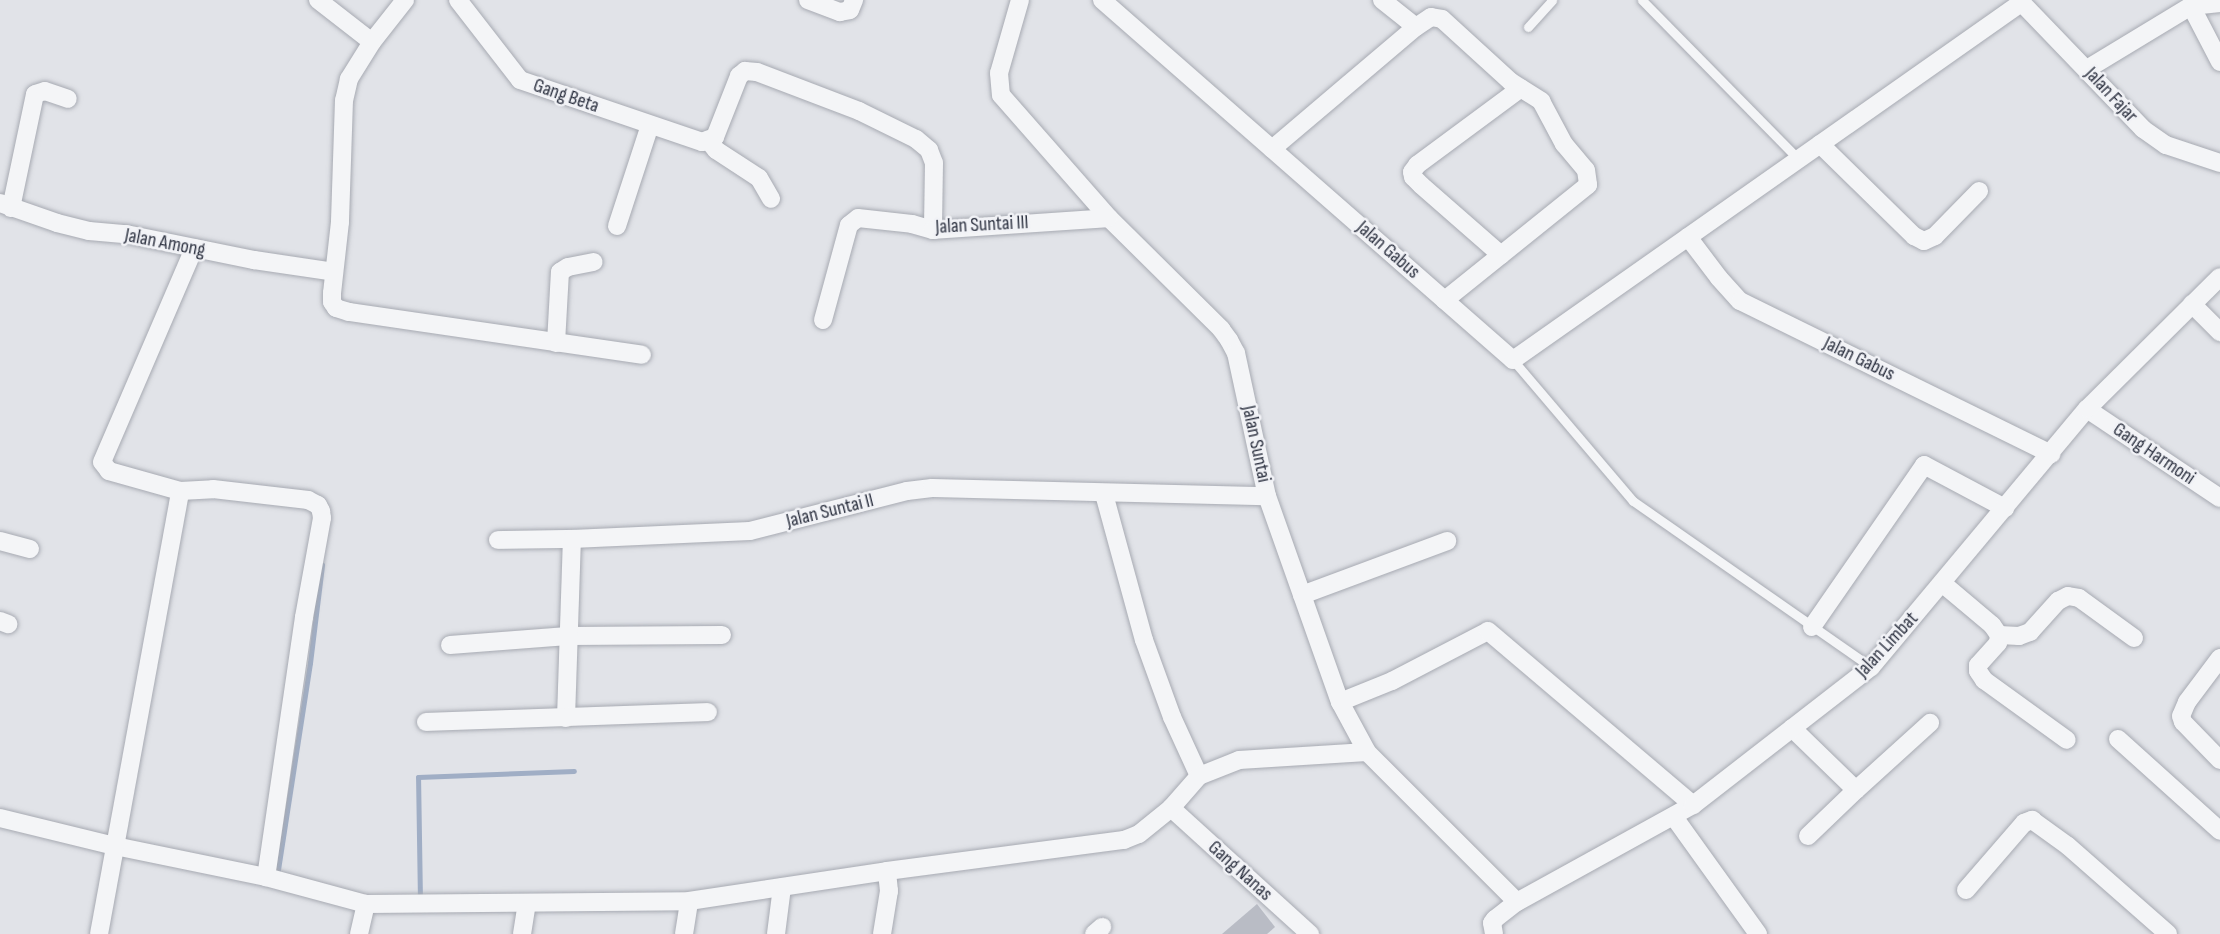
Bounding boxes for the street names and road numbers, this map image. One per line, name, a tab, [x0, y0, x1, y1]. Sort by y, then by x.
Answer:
street label: Jalan Fajar	[2079, 62, 2143, 128]
street label: Gang Beta	[530, 74, 602, 118]
street label: Jalan Suntai III	[935, 211, 1029, 239]
street label: Jalan Gabus	[1351, 216, 1425, 284]
street label: Jalan Among	[123, 223, 207, 263]
street label: Jalan Gabus	[1819, 331, 1899, 387]
street label: Jalan Suntai	[1236, 403, 1276, 485]
street label: Gang Harmoni	[2108, 418, 2200, 490]
street label: Jalan Suntai II	[784, 489, 876, 533]
street label: Jalan Limbat	[1851, 607, 1923, 683]
street label: Gang Nanas	[1203, 836, 1277, 906]

